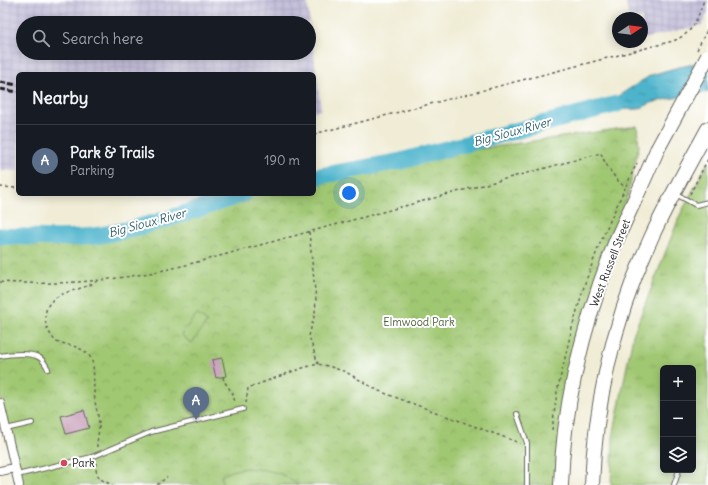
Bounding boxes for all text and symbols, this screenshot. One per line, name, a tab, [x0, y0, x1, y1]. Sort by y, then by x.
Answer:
north arrow	[612, 12, 648, 48]
search box	[16, 16, 316, 60]
icon: search	[30, 27, 52, 49]
text: Search here	[62, 29, 143, 48]
text: Nearby	[32, 87, 88, 109]
water label: Big Sioux River	[472, 113, 554, 149]
text: Park & Trails	[70, 143, 155, 162]
text: A	[41, 152, 49, 169]
text: 190 m	[264, 152, 300, 169]
text: Parking	[70, 162, 115, 179]
your location	[339, 183, 359, 203]
water label: Big Sioux River	[107, 204, 189, 240]
street label: West Russell Street	[587, 217, 633, 309]
park label: Elmwood Park	[383, 315, 455, 329]
map controls	[660, 365, 696, 473]
button: +	[660, 365, 696, 401]
pin: A	[183, 387, 209, 420]
button: −	[660, 401, 696, 437]
button: layers	[660, 437, 696, 473]
place label: Park	[72, 456, 95, 470]
marker: Park	[59, 458, 69, 468]

